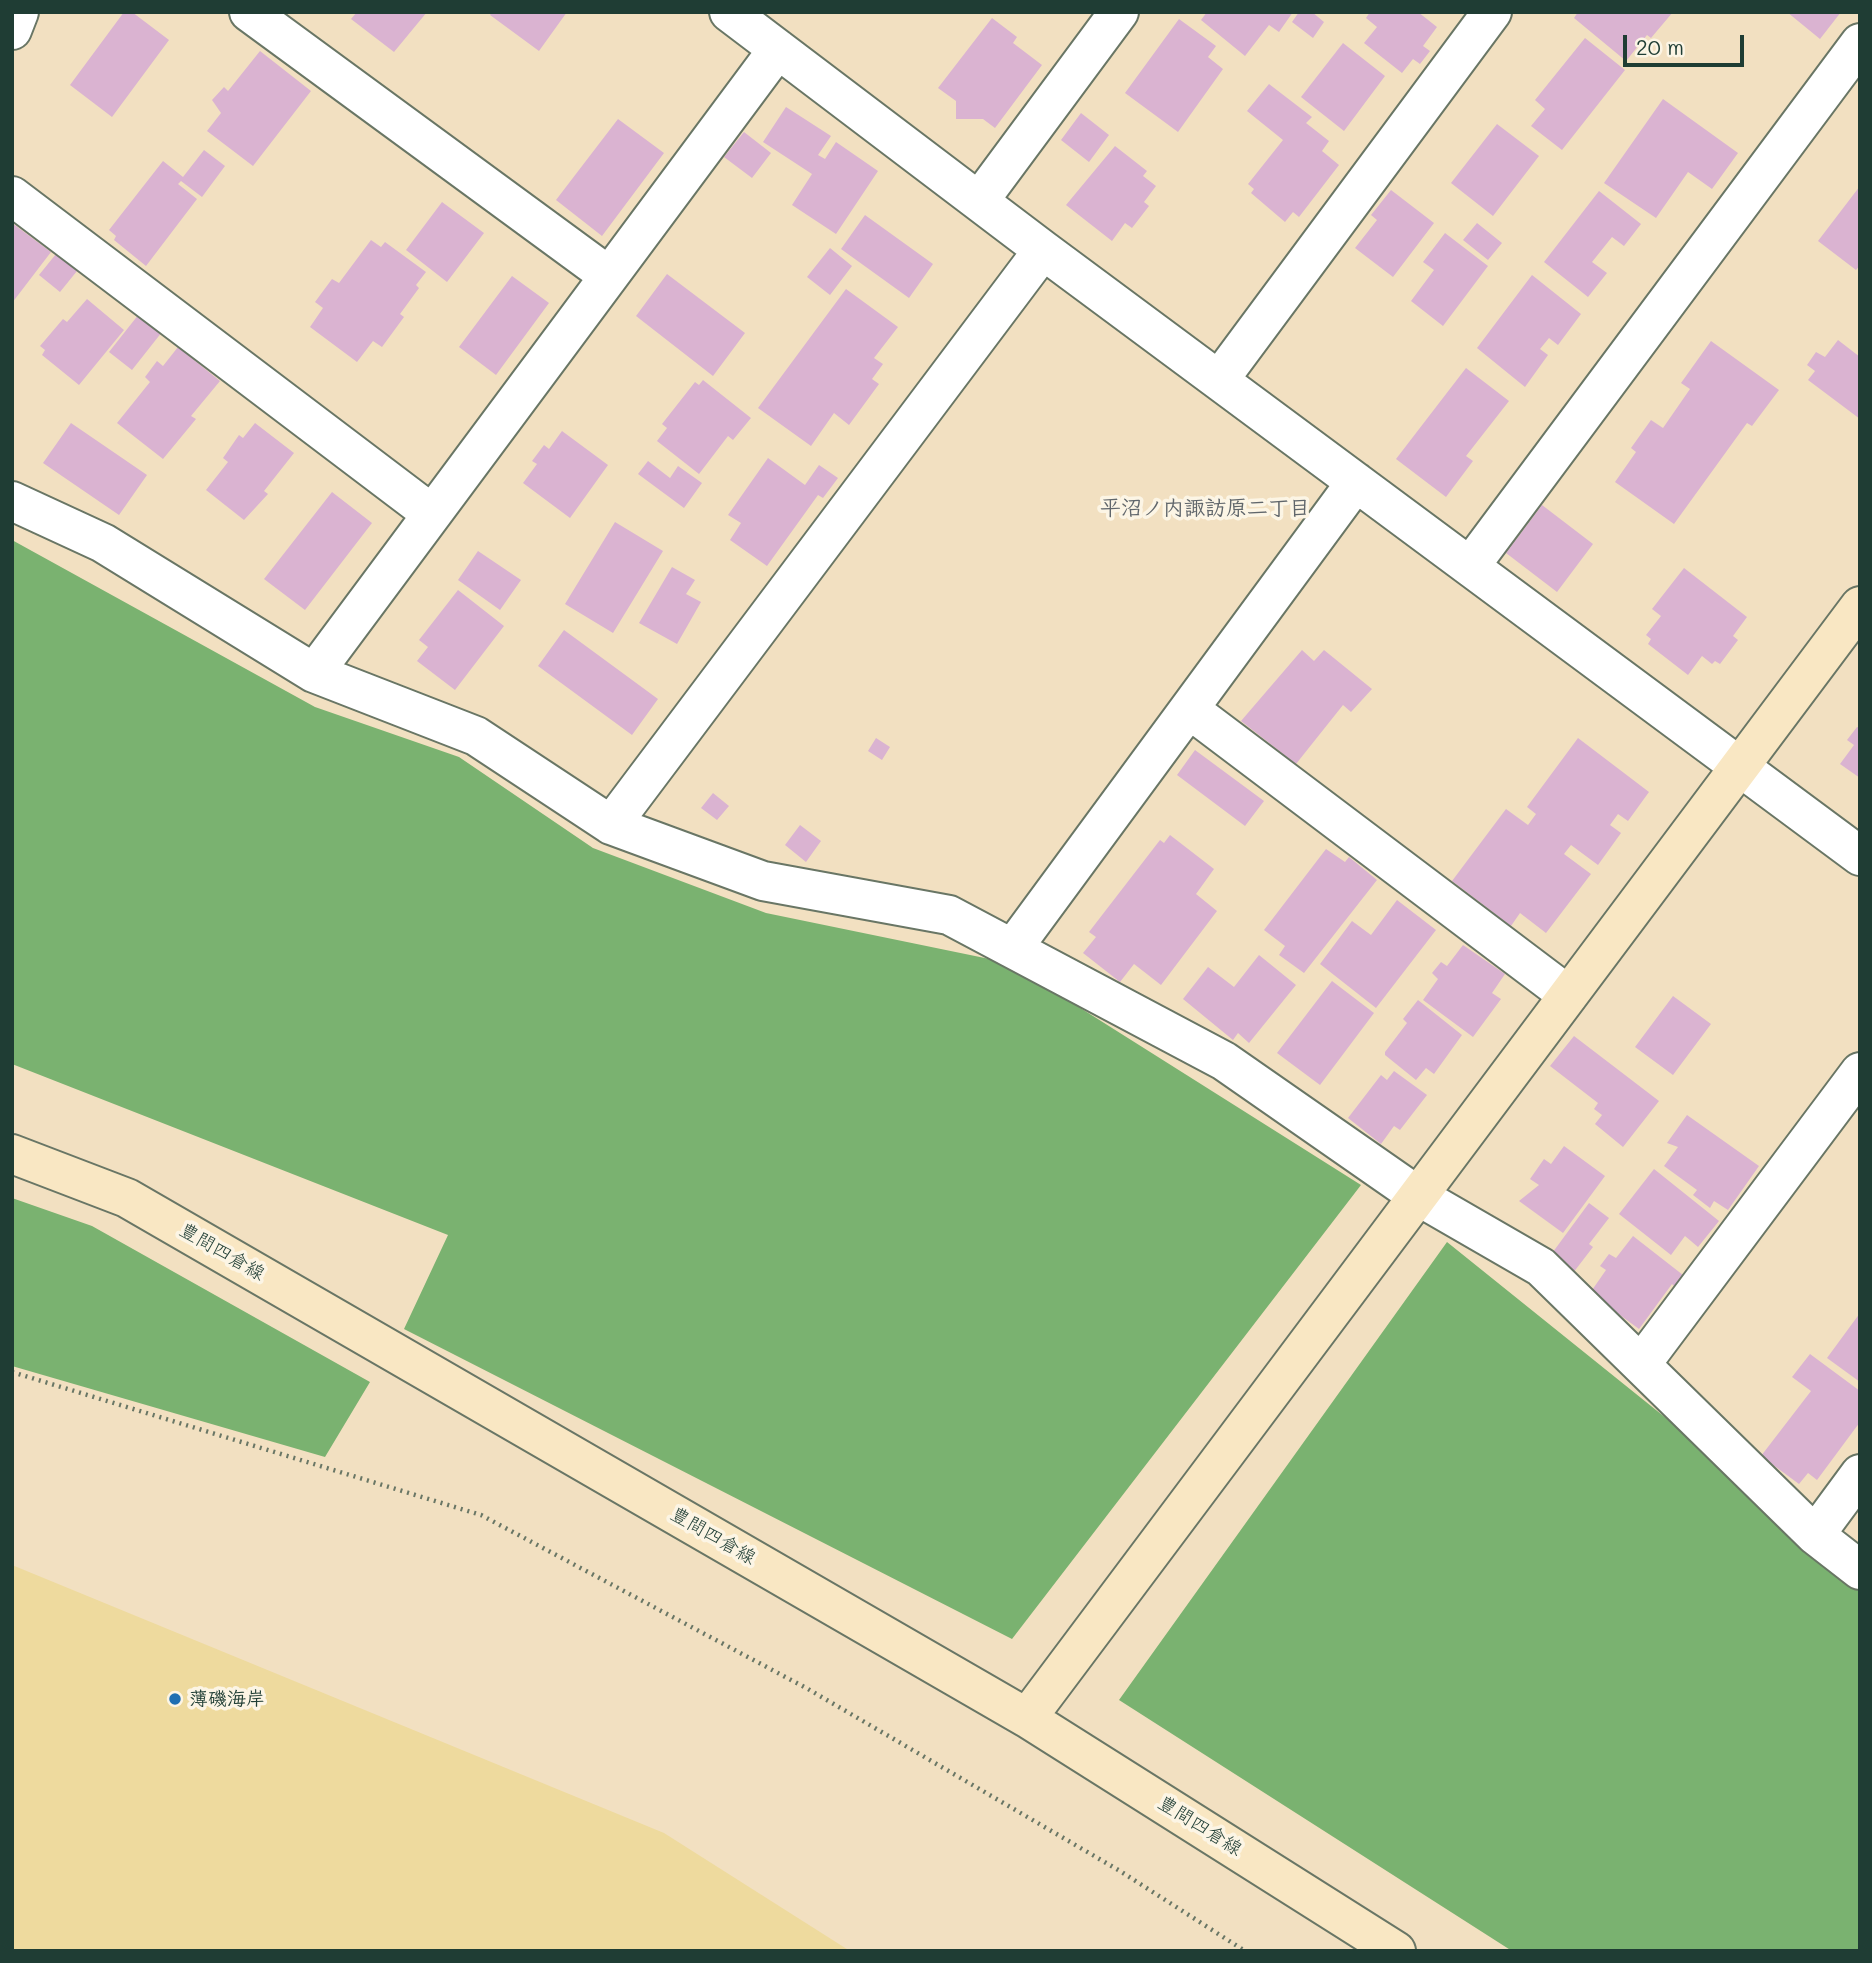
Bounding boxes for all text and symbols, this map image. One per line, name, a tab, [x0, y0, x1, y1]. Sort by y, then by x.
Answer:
scale bar	[1627, 21, 1748, 65]
text: 20 m	[1636, 33, 1684, 60]
district label: 平沼ノ内諏訪原二丁目	[1100, 496, 1310, 522]
street label: 豊間四倉線	[175, 1218, 269, 1286]
street label: 豊間四倉線	[666, 1502, 760, 1570]
place label: 薄磯海岸	[189, 1688, 265, 1710]
marker: 薄磯海岸	[167, 1691, 183, 1707]
street label: 豊間四倉線	[1154, 1791, 1246, 1861]

